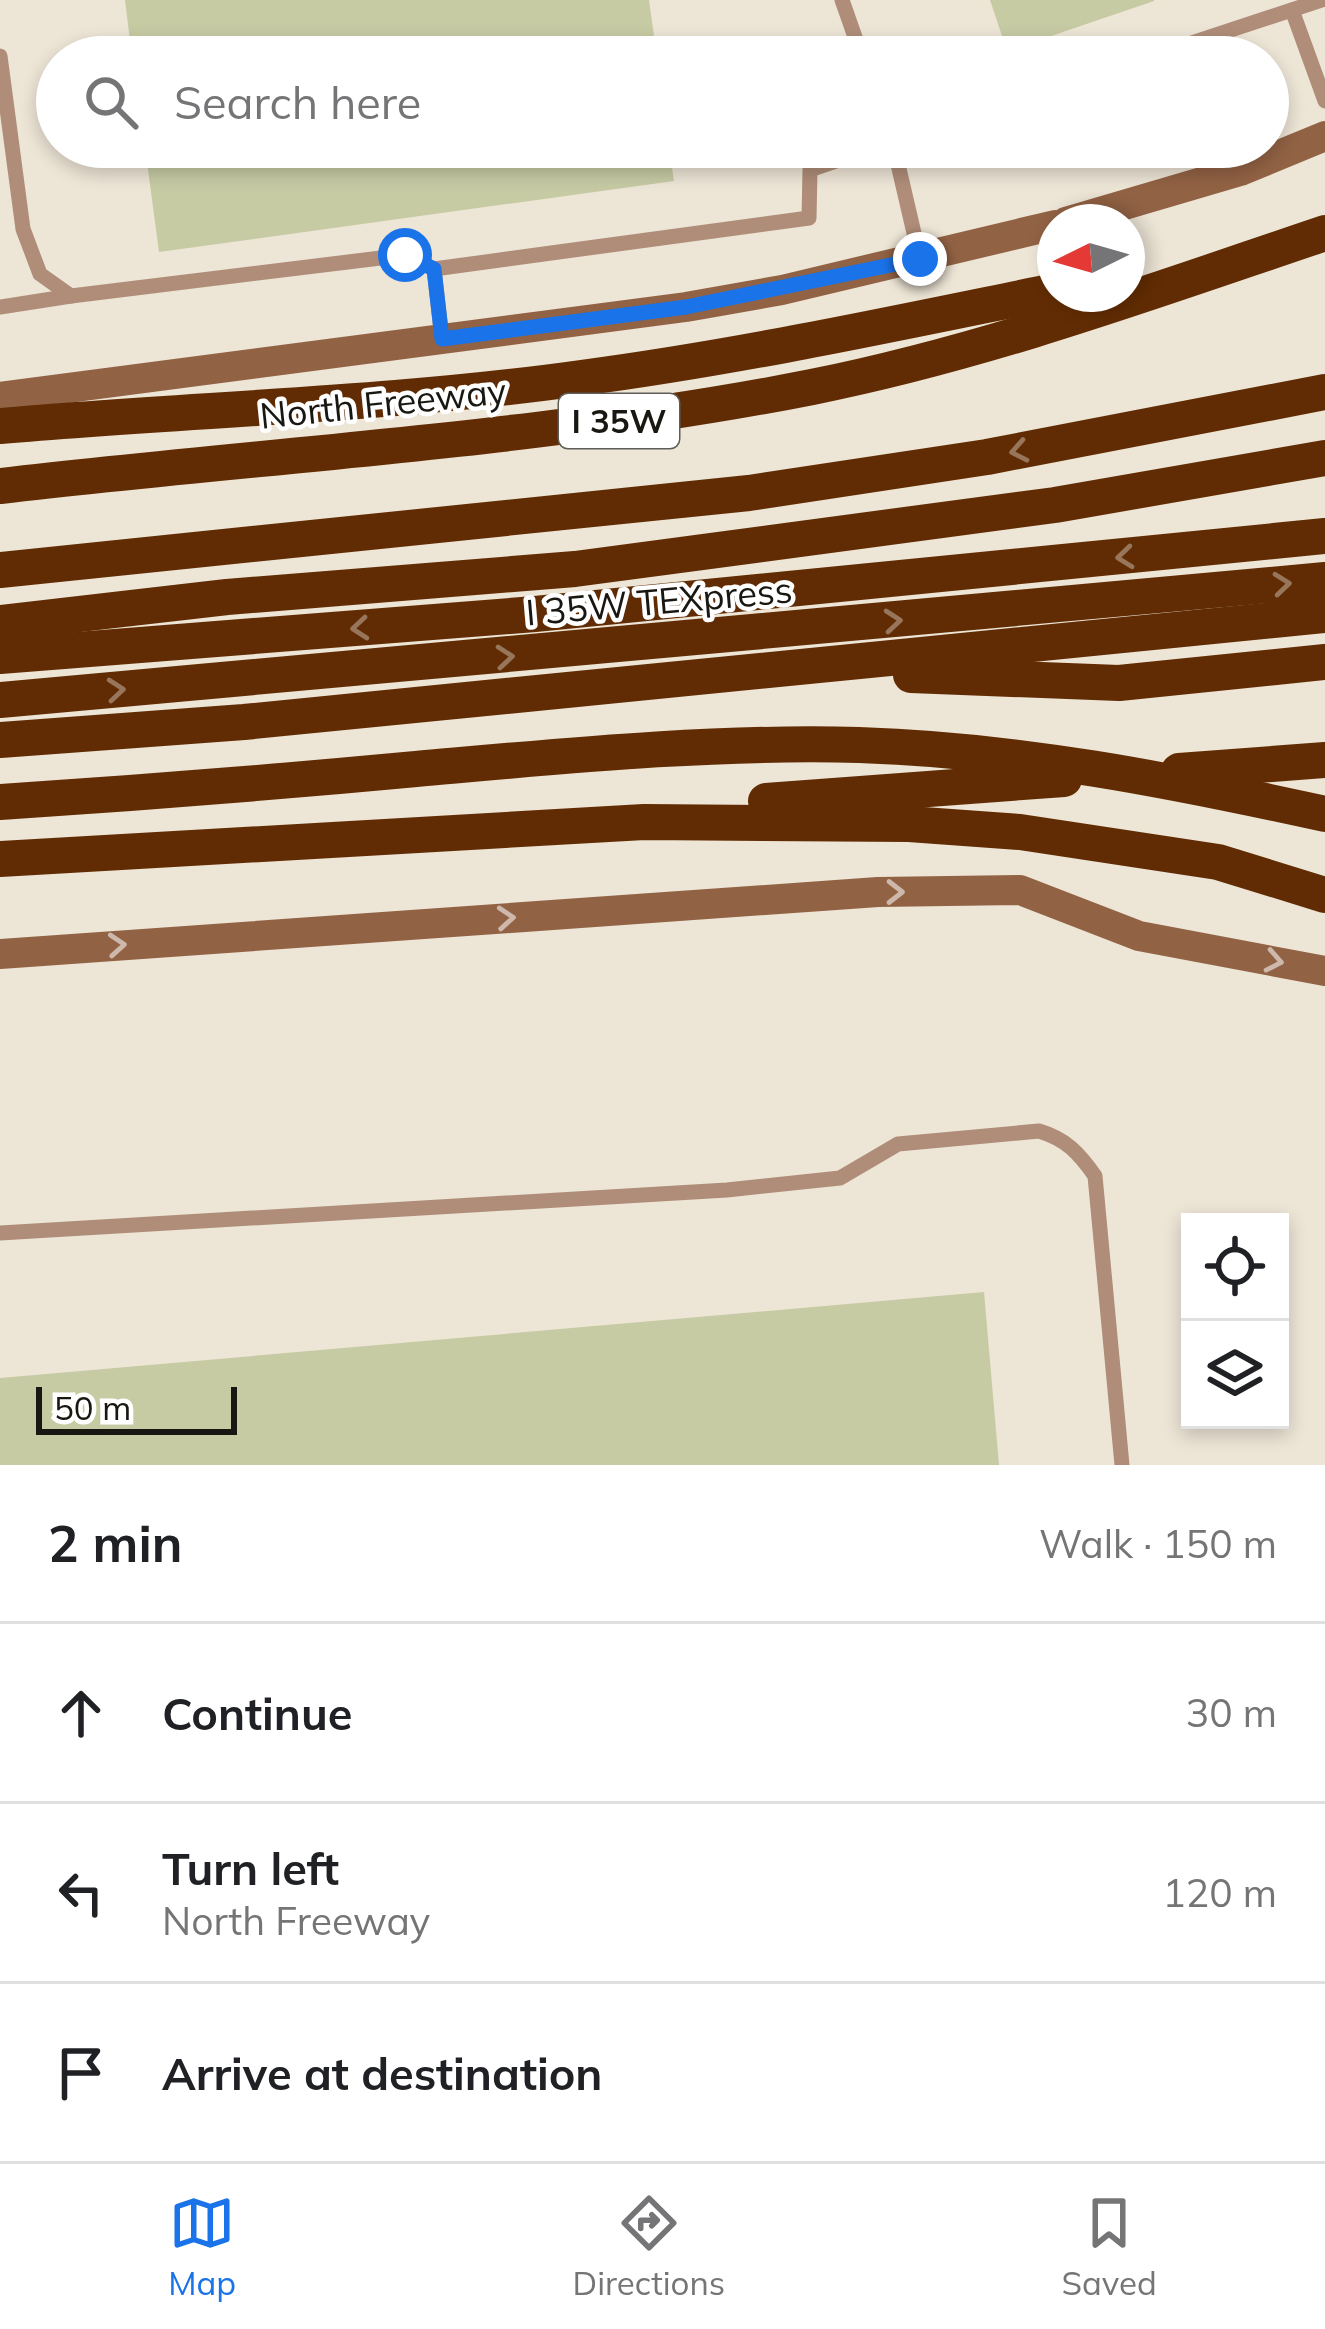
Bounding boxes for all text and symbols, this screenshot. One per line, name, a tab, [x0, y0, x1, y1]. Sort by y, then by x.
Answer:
search box	[36, 36, 1289, 168]
icon: search	[78, 69, 144, 135]
text: Search here	[174, 74, 421, 130]
north arrow	[1037, 204, 1145, 312]
route start	[378, 228, 432, 282]
route end	[893, 232, 947, 286]
street label: North Freeway	[257, 367, 508, 438]
road number: I 35W	[559, 394, 679, 448]
one-way arrow	[1009, 437, 1029, 463]
one-way arrow	[1115, 544, 1134, 569]
street label: I 35W TEXpress	[524, 566, 794, 635]
one-way arrow	[1273, 572, 1292, 597]
one-way arrow	[884, 609, 903, 634]
one-way arrow	[350, 614, 369, 640]
one-way arrow	[496, 645, 515, 670]
one-way arrow	[107, 677, 126, 703]
one-way arrow	[887, 879, 905, 905]
one-way arrow	[497, 905, 516, 931]
one-way arrow	[108, 933, 127, 959]
one-way arrow	[1264, 947, 1284, 973]
map controls	[1181, 1213, 1289, 1429]
button: locate	[1181, 1213, 1289, 1321]
button: layers	[1181, 1321, 1289, 1429]
scale bar	[36, 1381, 237, 1434]
text: 50 m	[54, 1387, 131, 1428]
text: 2 min	[48, 1511, 183, 1575]
text: Walk · 150 m	[1039, 1519, 1277, 1568]
icon: ahead	[48, 1680, 114, 1746]
text: Continue	[162, 1685, 352, 1741]
text: 30 m	[1186, 1688, 1277, 1737]
text: Turn left	[162, 1840, 339, 1896]
icon: left	[48, 1860, 114, 1926]
text: 120 m	[1162, 1868, 1277, 1917]
text: North Freeway	[162, 1896, 430, 1945]
icon: arrive	[48, 2040, 114, 2106]
text: Arrive at destination	[162, 2045, 602, 2101]
tab: Map	[168, 2190, 236, 2303]
tab: Directions	[573, 2190, 725, 2303]
tab: Saved	[1062, 2190, 1157, 2303]

